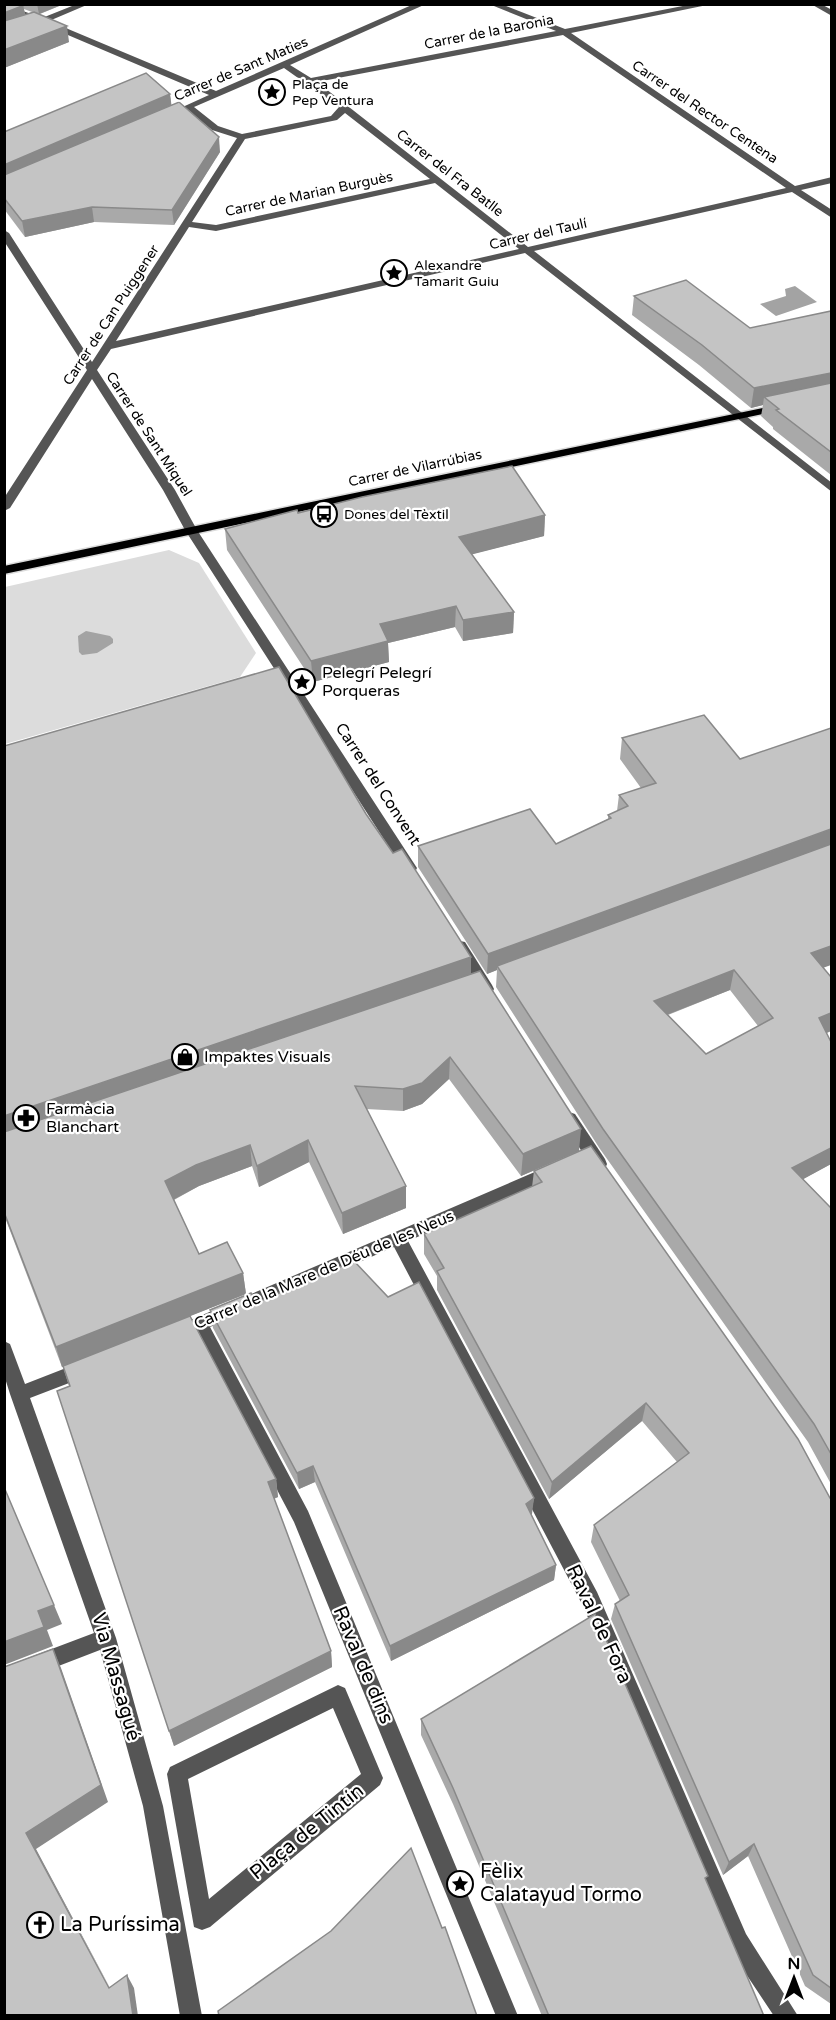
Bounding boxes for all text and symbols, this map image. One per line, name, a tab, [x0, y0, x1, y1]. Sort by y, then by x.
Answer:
street label: Carrer de la Baronia	[423, 11, 555, 53]
street label: Carrer de Sant Maties	[171, 33, 311, 105]
street label: Carrer del Rector Centena	[629, 57, 781, 167]
place label: Plaça de Pep Ventura	[292, 76, 374, 109]
place icon: Plaça de Pep Ventura	[257, 77, 287, 107]
street label: Carrer del Fra Batlle	[393, 126, 507, 220]
street label: Carrer de Marian Burguès	[224, 168, 395, 220]
street label: Carrer del Taulí	[488, 214, 589, 253]
street label: Carrer de Can Puiggener	[59, 241, 163, 388]
place label: Alexandre Tamarit Guiu	[414, 257, 499, 290]
place icon: Alexandre Tamarit Guiu	[379, 258, 409, 288]
street label: Carrer de Sant Miquel	[102, 369, 196, 499]
street label: Carrer de Vilarrúbias	[347, 445, 484, 490]
bus stop icon: Dones del Tèxtil	[309, 499, 339, 529]
place label: Dones del Tèxtil	[344, 506, 449, 523]
place label: Pelegrí Pelegrí Porqueras	[322, 663, 432, 701]
place icon: Pelegrí Pelegrí Porqueras	[287, 667, 317, 697]
street label: Carrer del Convent	[331, 719, 425, 849]
shop icon: Impaktes Visuals	[170, 1042, 200, 1072]
place label: Impaktes Visuals	[204, 1047, 331, 1067]
place label: Farmàcia Blanchart	[46, 1099, 119, 1137]
pharmacy icon: Farmàcia Blanchart	[11, 1103, 41, 1133]
street label: Carrer de la Mare de Déu de les Neus	[191, 1206, 457, 1334]
street label: Raval de Fora	[561, 1561, 637, 1687]
street label: Raval de dins	[327, 1602, 399, 1728]
street label: Via Massagué	[86, 1610, 146, 1744]
street label: Plaça de Tintín	[245, 1779, 369, 1885]
place label: Fèlix Calatayud Tormo	[480, 1860, 642, 1907]
place icon: Fèlix Calatayud Tormo	[445, 1869, 475, 1899]
church icon: La Puríssima	[25, 1910, 55, 1940]
place label: La Puríssima	[60, 1913, 180, 1937]
north arrow	[764, 1948, 824, 2008]
text: N	[788, 1954, 800, 1974]

